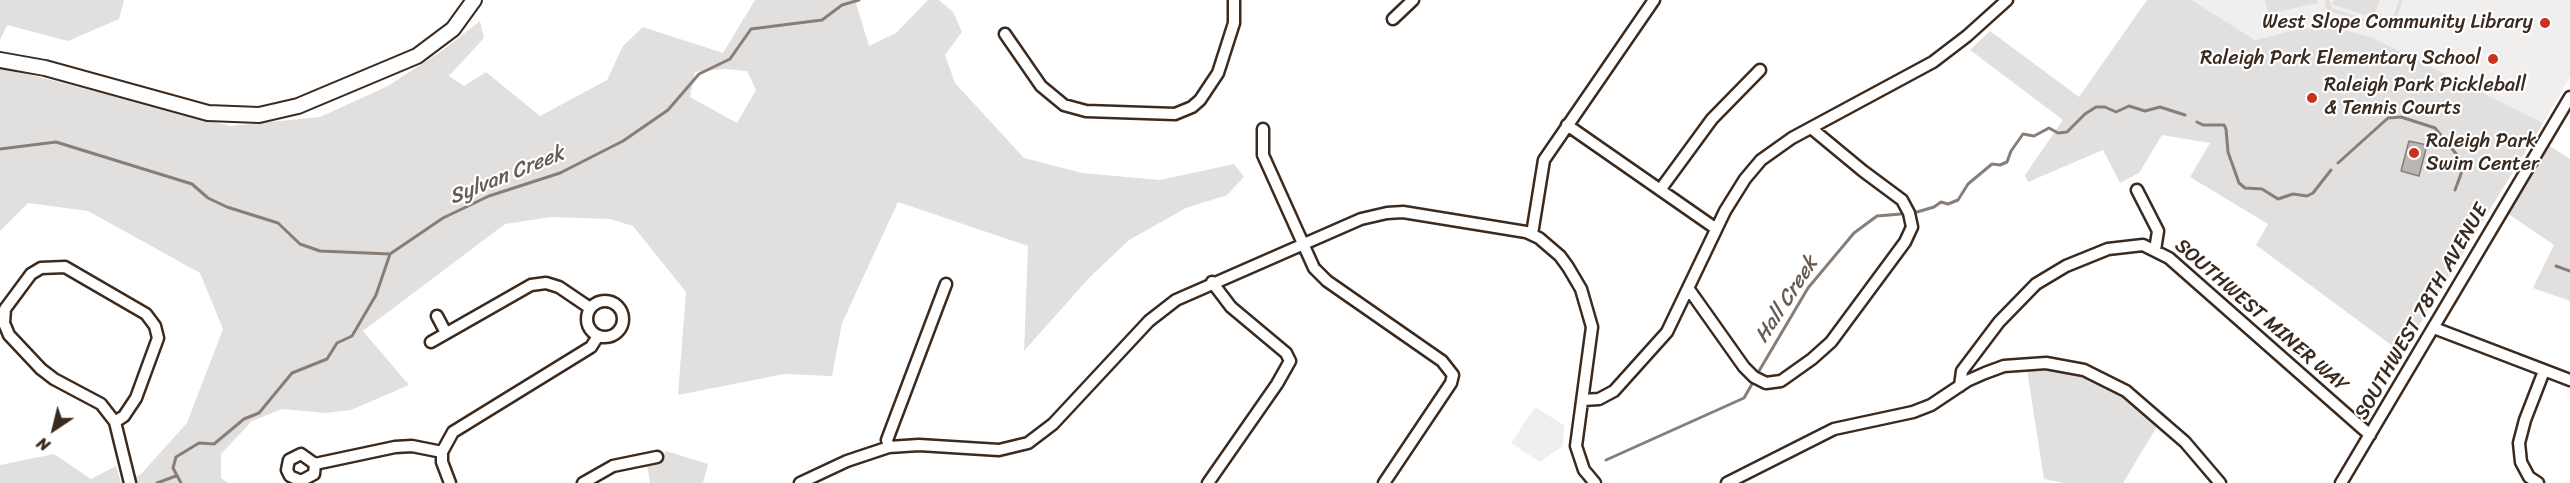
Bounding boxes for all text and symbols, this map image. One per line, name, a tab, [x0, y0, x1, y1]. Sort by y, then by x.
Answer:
place label: West Slope Community Library	[2262, 11, 2533, 35]
marker: West Slope Community Library	[2538, 16, 2552, 30]
place label: Raleigh Park Elementary School	[2200, 47, 2481, 71]
marker: Raleigh Park Elementary School	[2486, 52, 2500, 66]
place label: Raleigh Park Pickleball & Tennis Courts	[2324, 74, 2526, 121]
marker: Raleigh Park Pickleball & Tennis Courts	[2305, 91, 2319, 105]
place label: Raleigh Park Swim Center	[2426, 130, 2539, 177]
water label: Sylvan Creek	[446, 142, 568, 210]
marker: Raleigh Park Swim Center	[2407, 146, 2421, 160]
street label: SOUTHWEST 78TH AVENUE	[2350, 200, 2494, 424]
street label: SOUTHWEST MINER WAY	[2169, 234, 2353, 398]
water label: Hall Creek	[1750, 252, 1824, 348]
north arrow	[24, 399, 84, 459]
text: N	[31, 429, 56, 459]

